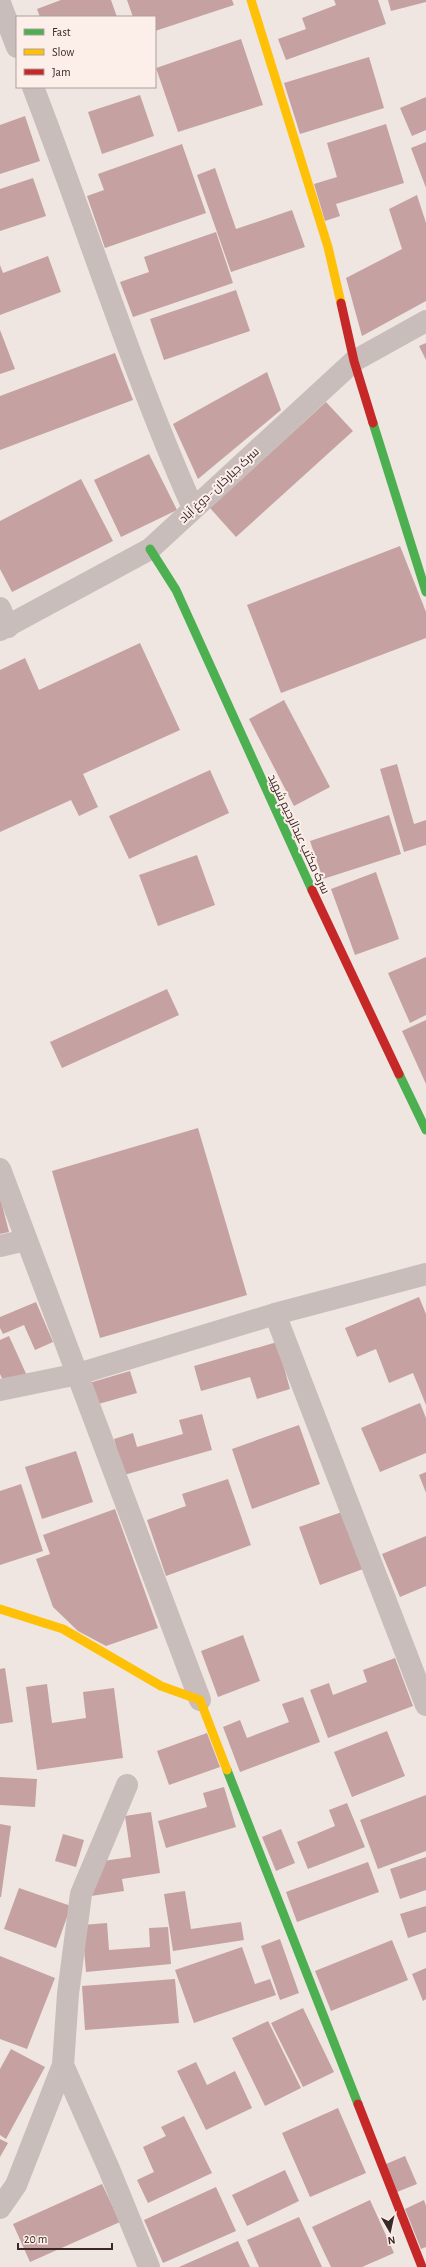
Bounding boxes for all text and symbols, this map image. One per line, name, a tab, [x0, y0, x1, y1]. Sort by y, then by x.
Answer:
legend	[16, 16, 156, 88]
text: Fast	[52, 26, 71, 38]
text: Slow	[52, 46, 74, 58]
text: Jam	[52, 66, 71, 78]
street label: سرک جبارخان - دوغ آباد	[176, 444, 263, 526]
street label: سرک مکتب عبدالرحیم شهید	[264, 772, 332, 897]
north arrow	[370, 2211, 410, 2251]
scale bar	[18, 2225, 112, 2251]
text: 20 m	[24, 2233, 47, 2245]
text: N	[387, 2234, 396, 2246]

